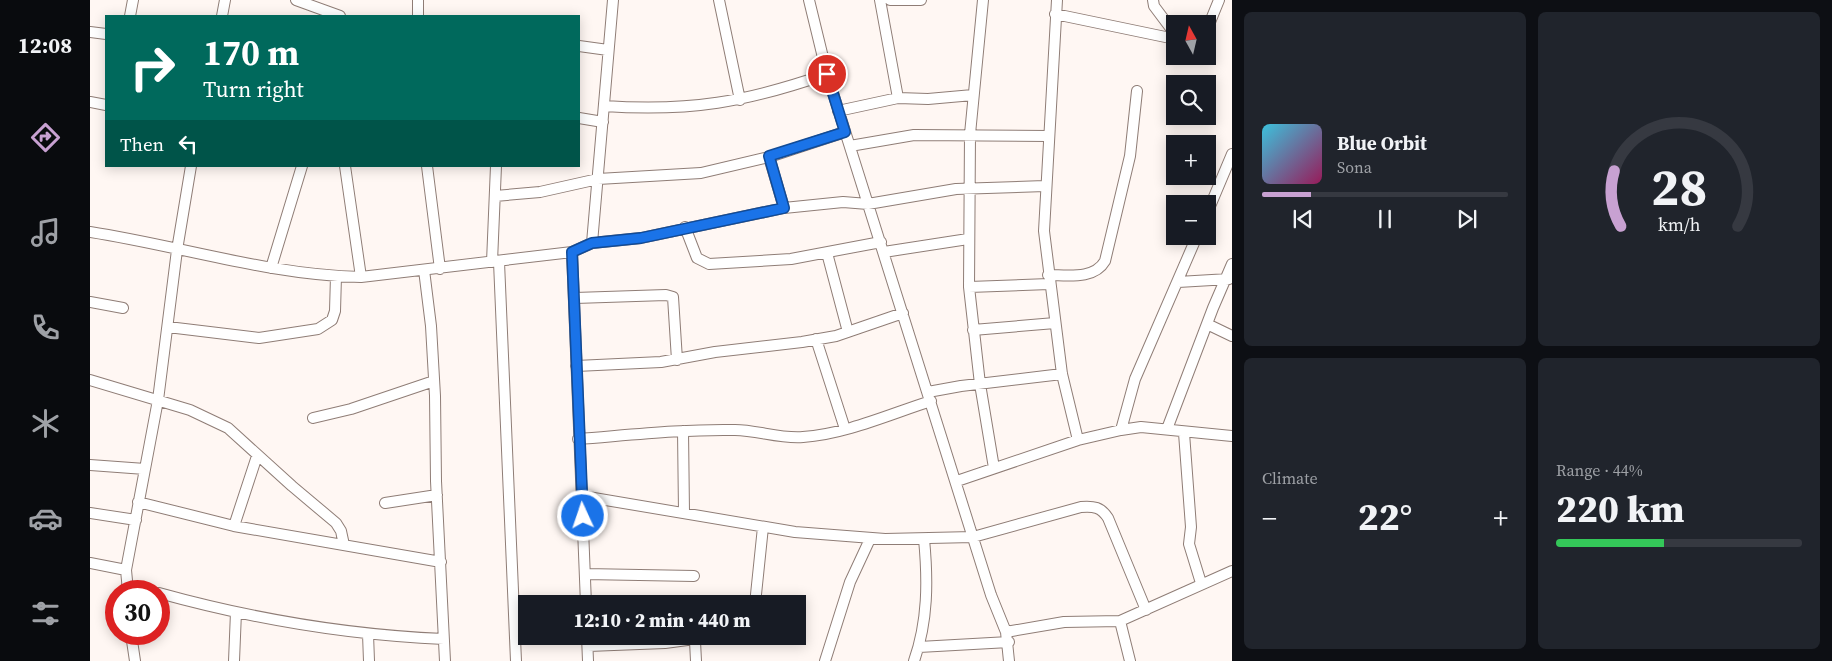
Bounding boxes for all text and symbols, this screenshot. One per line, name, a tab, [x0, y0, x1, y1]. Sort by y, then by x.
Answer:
north arrow	[1166, 15, 1216, 65]
map controls	[1166, 15, 1216, 245]
text: 170 m	[203, 29, 299, 77]
text: 12:08	[18, 30, 72, 60]
icon: right	[120, 35, 185, 100]
pin	[806, 53, 848, 95]
icon: arrive	[813, 60, 841, 88]
text: Turn right	[203, 74, 304, 104]
button: search	[1166, 75, 1216, 125]
icon: directions	[28, 120, 63, 155]
icon: left	[174, 130, 202, 158]
text: Blue Orbit	[1337, 130, 1427, 156]
text: Then	[120, 131, 164, 157]
button: +	[1166, 135, 1216, 185]
text: 28	[1651, 151, 1707, 222]
text: Sona	[1337, 156, 1372, 178]
button: −	[1166, 195, 1216, 245]
icon: previous	[1289, 205, 1317, 233]
icon: pause	[1371, 205, 1399, 233]
icon: next	[1453, 205, 1481, 233]
text: km/h	[1658, 212, 1701, 237]
icon: music	[28, 215, 63, 250]
icon: phone	[28, 310, 63, 345]
icon: climate	[28, 406, 63, 441]
text: Range · 44%	[1556, 459, 1643, 481]
text: Climate	[1262, 467, 1318, 489]
text: 220 km	[1556, 483, 1684, 535]
position arrow	[556, 489, 608, 541]
text: 22°	[1358, 491, 1412, 543]
text: −	[1262, 499, 1277, 537]
text: +	[1493, 499, 1508, 537]
icon: car	[28, 501, 63, 536]
speed limit sign: 30	[105, 580, 170, 645]
icon: filters	[28, 596, 63, 631]
text: 12:10 · 2 min · 440 m	[573, 607, 751, 633]

